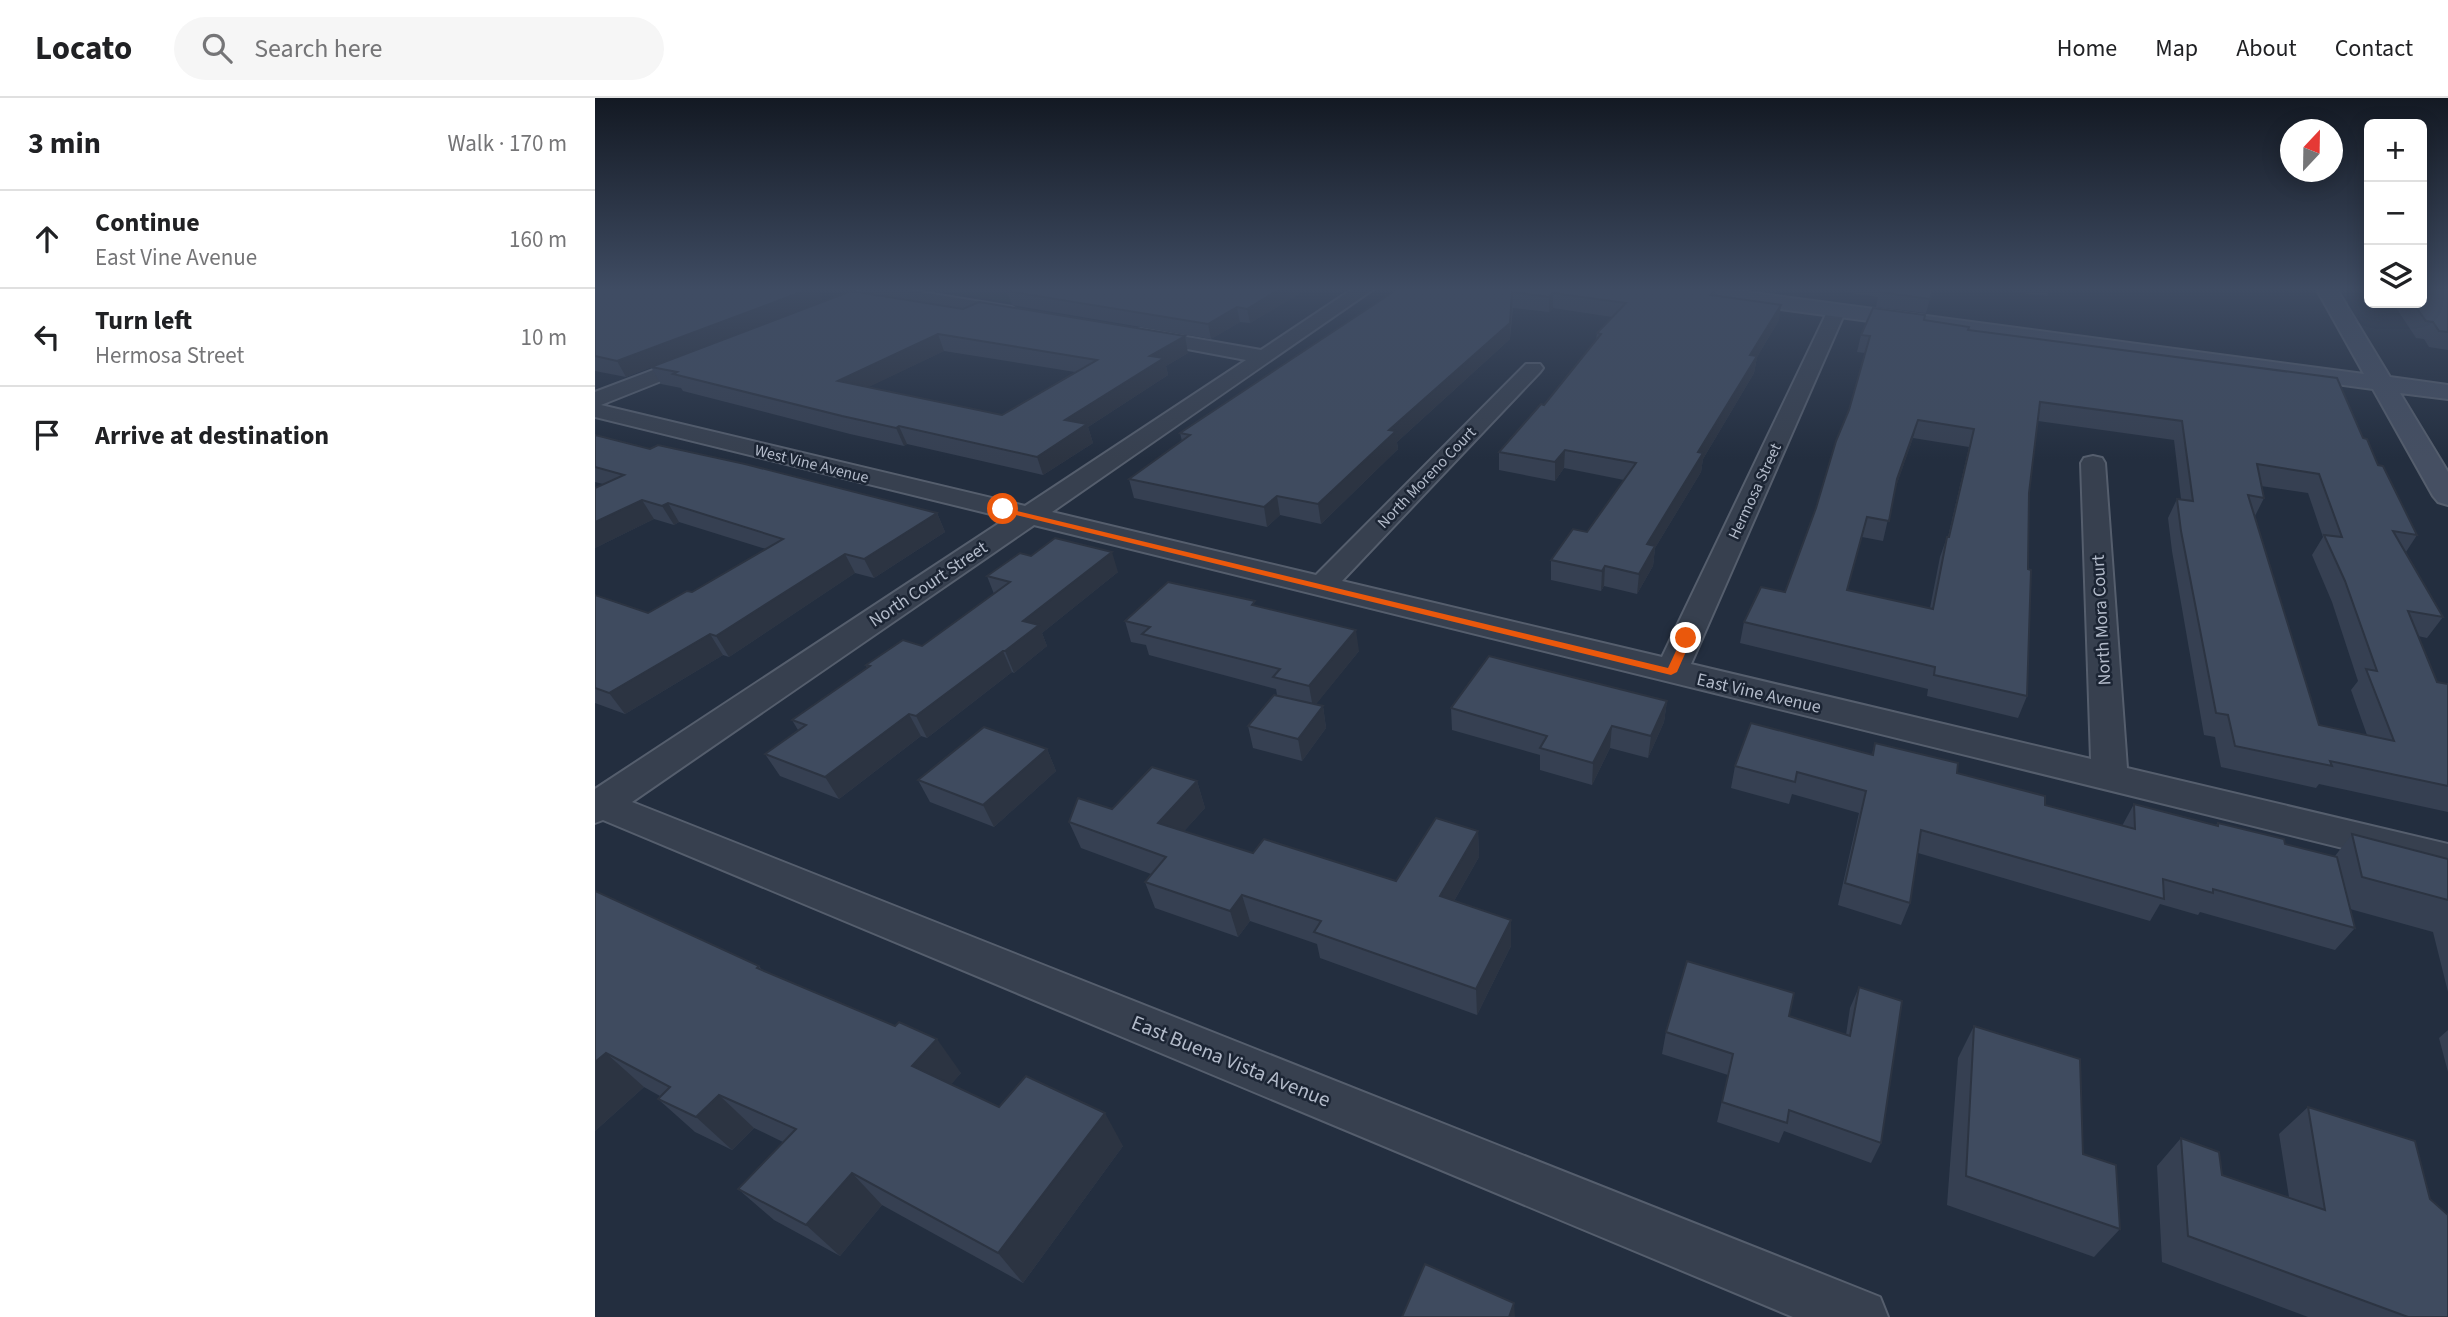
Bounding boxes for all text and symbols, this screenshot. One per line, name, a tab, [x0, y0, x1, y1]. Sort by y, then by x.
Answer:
search box	[174, 17, 664, 80]
text: Locato	[35, 25, 132, 72]
icon: search	[198, 29, 236, 67]
text: Search here	[254, 30, 382, 67]
text: Home	[2057, 31, 2117, 66]
text: Map	[2155, 31, 2198, 66]
text: About	[2236, 31, 2297, 66]
text: Contact	[2335, 31, 2413, 66]
north arrow	[2280, 119, 2343, 182]
map controls	[2364, 119, 2427, 308]
button: +	[2364, 119, 2427, 182]
text: 3 min	[28, 122, 101, 165]
text: Walk · 170 m	[448, 127, 567, 160]
button: −	[2364, 182, 2427, 245]
text: Continue	[95, 204, 200, 241]
icon: ahead	[28, 220, 66, 258]
text: 160 m	[509, 223, 567, 256]
text: East Vine Avenue	[95, 241, 257, 274]
button: layers	[2364, 245, 2427, 308]
text: Turn left	[95, 302, 192, 339]
icon: left	[28, 318, 66, 356]
text: 10 m	[520, 321, 567, 354]
text: Hermosa Street	[95, 339, 244, 372]
icon: arrive	[28, 416, 66, 454]
text: Arrive at destination	[95, 417, 329, 454]
street label: North Moreno Court	[1372, 422, 1481, 533]
street label: West Vine Avenue	[752, 439, 871, 489]
street label: Hermosa Street	[1723, 439, 1787, 543]
route start	[987, 493, 1018, 524]
street label: North Court Street	[864, 535, 992, 633]
street label: North Mora Court	[2086, 554, 2117, 686]
route end	[1670, 622, 1701, 653]
street label: East Vine Avenue	[1694, 667, 1824, 720]
street label: East Buena Vista Avenue	[1127, 1007, 1335, 1115]

